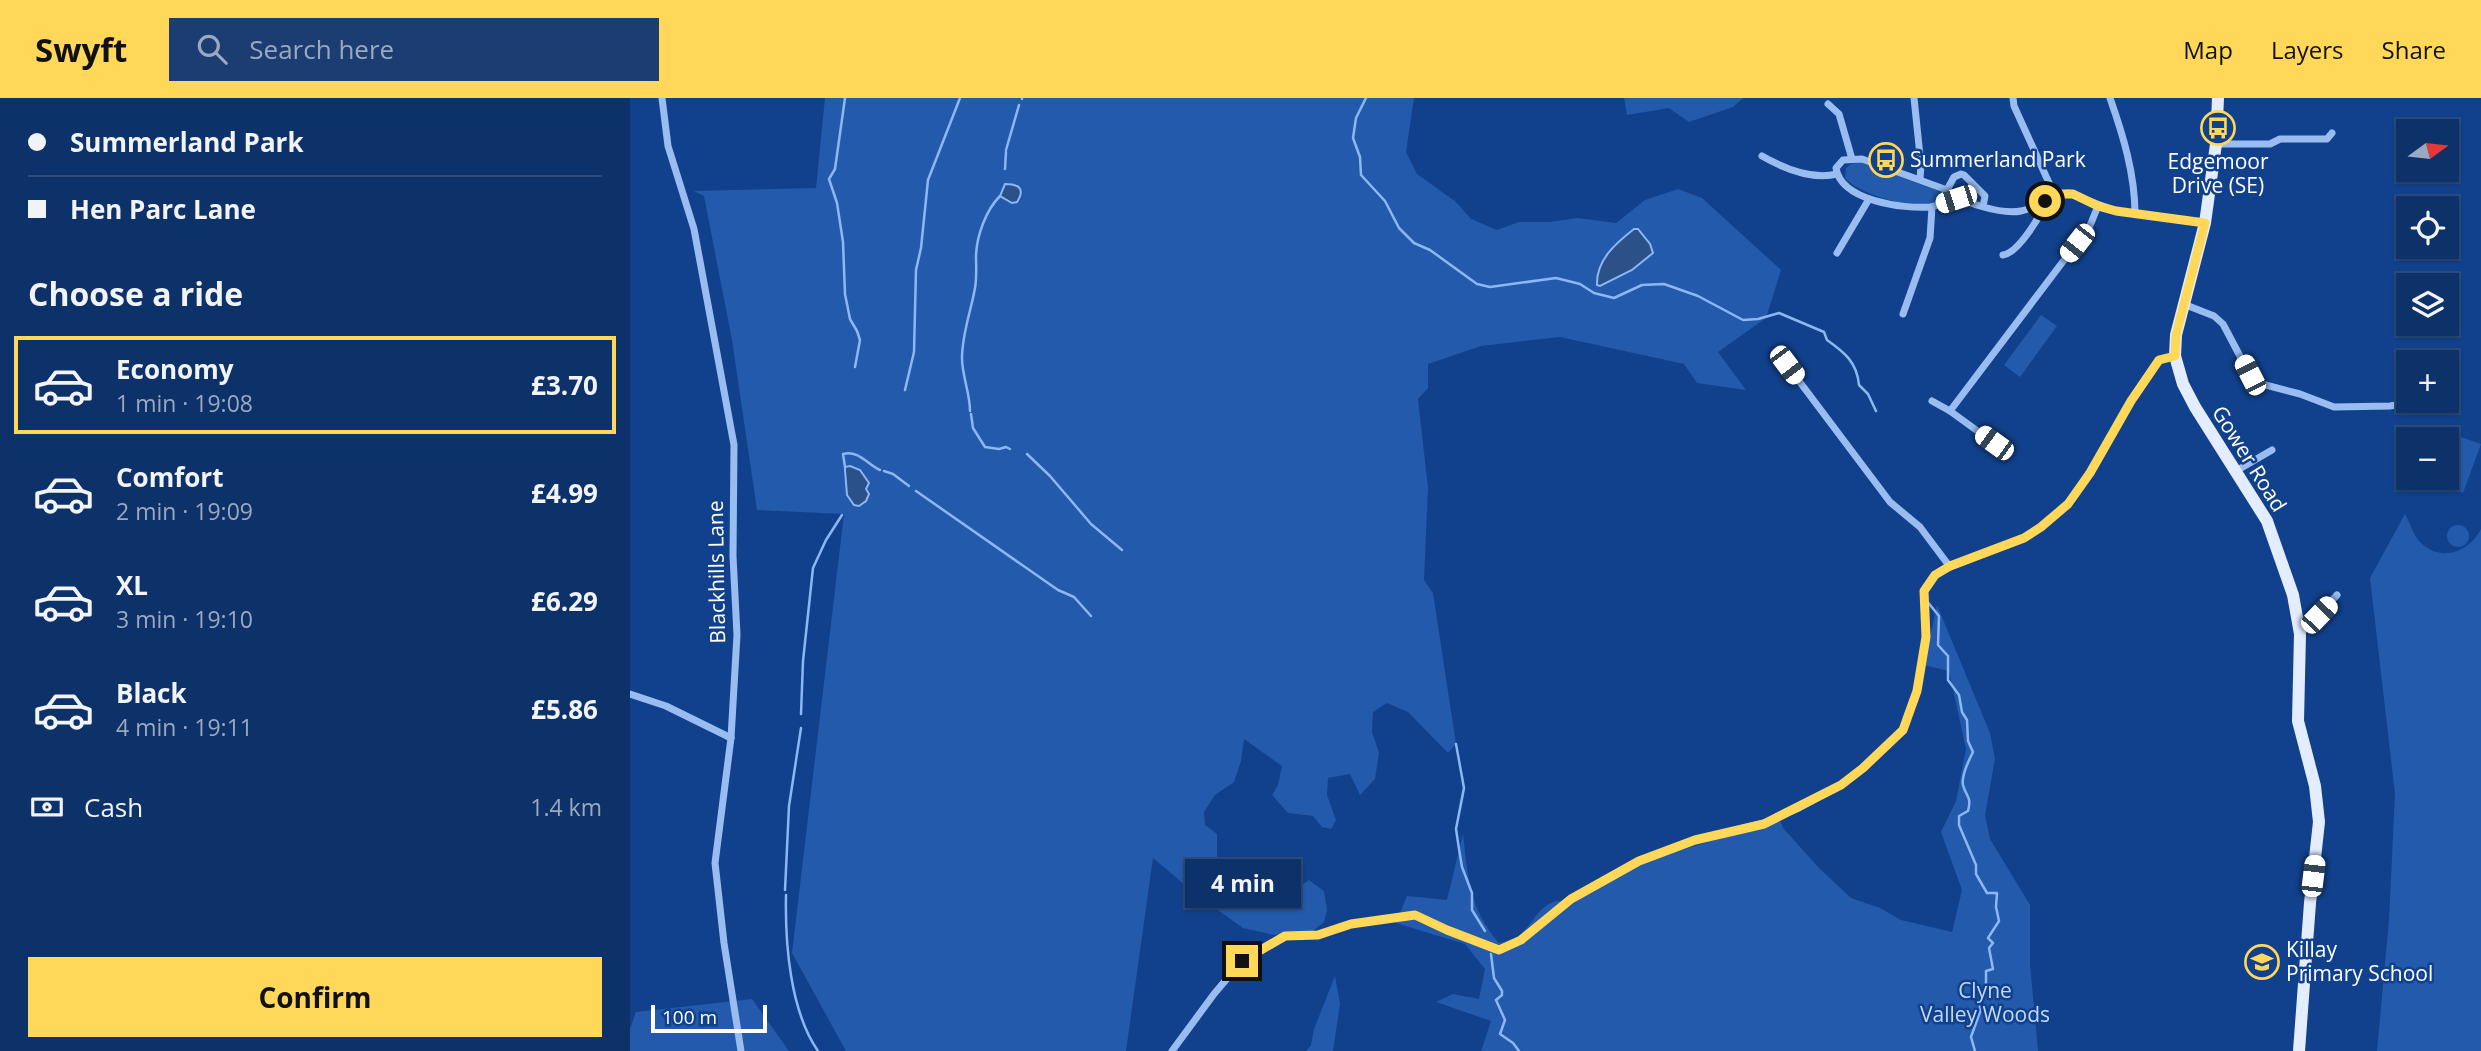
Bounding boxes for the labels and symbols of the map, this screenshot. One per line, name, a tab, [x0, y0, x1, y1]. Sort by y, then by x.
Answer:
bus stop icon: Edgemoor Drive (SE)	[2199, 109, 2237, 147]
north arrow	[2396, 119, 2459, 182]
bus stop icon: Summerland Park	[1867, 141, 1905, 179]
place label: Summerland Park	[1910, 145, 2086, 173]
place label: Edgemoor Drive (SE)	[2167, 147, 2269, 199]
car	[1933, 183, 1980, 215]
route start	[2029, 185, 2061, 217]
car	[2056, 220, 2099, 266]
car	[1766, 342, 1809, 388]
car	[2232, 352, 2269, 398]
street label: Gower Road	[2206, 400, 2294, 517]
car	[1971, 422, 2018, 464]
street label: Blackhills Lane	[701, 500, 731, 644]
car	[2297, 593, 2342, 637]
car	[2301, 854, 2326, 898]
callout: 4 min	[1184, 860, 1300, 908]
place label: Killay Primary School	[2286, 935, 2433, 987]
school or university icon: Killay Primary School	[2243, 943, 2281, 981]
route end	[1226, 945, 1258, 977]
park label: Clyne Valley Woods	[1920, 976, 2050, 1028]
scale bar	[651, 1002, 766, 1034]

